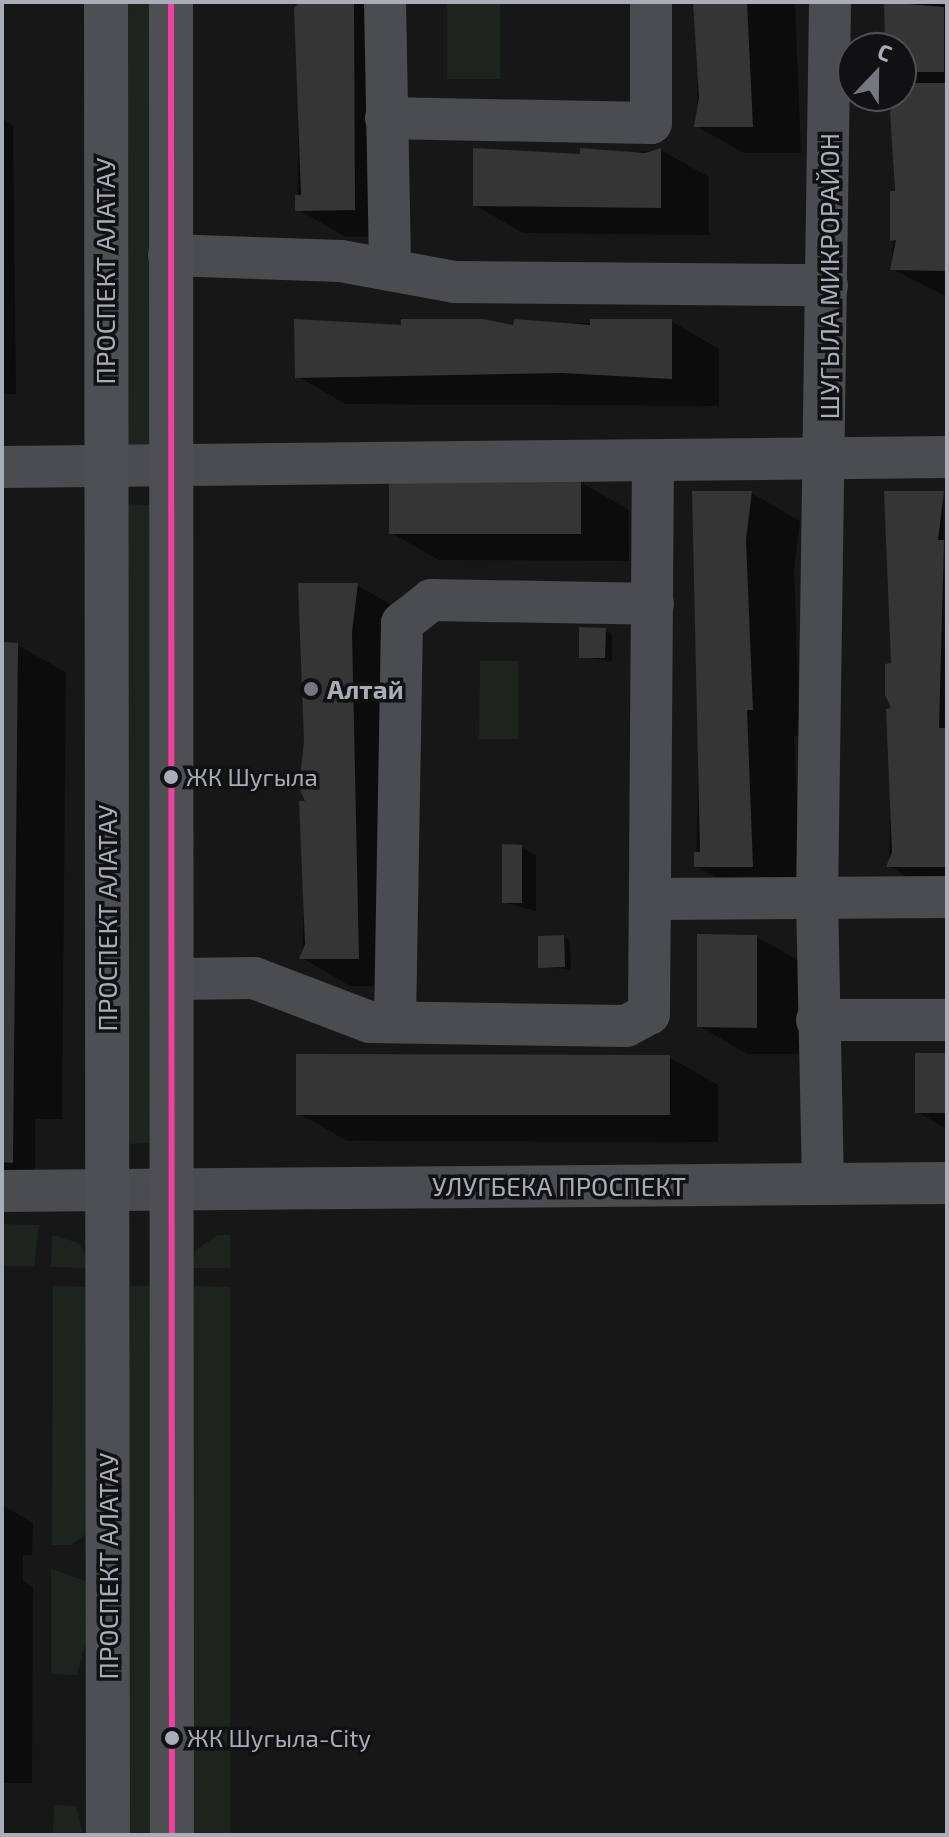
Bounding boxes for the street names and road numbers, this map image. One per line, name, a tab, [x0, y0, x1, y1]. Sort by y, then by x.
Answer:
street label: ШУГЫЛА МИКРОРАЙОН	[813, 133, 845, 419]
street label: ПРОСПЕКТ АЛАТАУ	[89, 158, 121, 384]
street label: ПРОСПЕКТ АЛАТАУ	[91, 805, 123, 1031]
street label: УЛУГБЕКА ПРОСПЕКТ	[432, 1170, 686, 1202]
street label: ПРОСПЕКТ АЛАТАУ	[92, 1453, 124, 1679]

